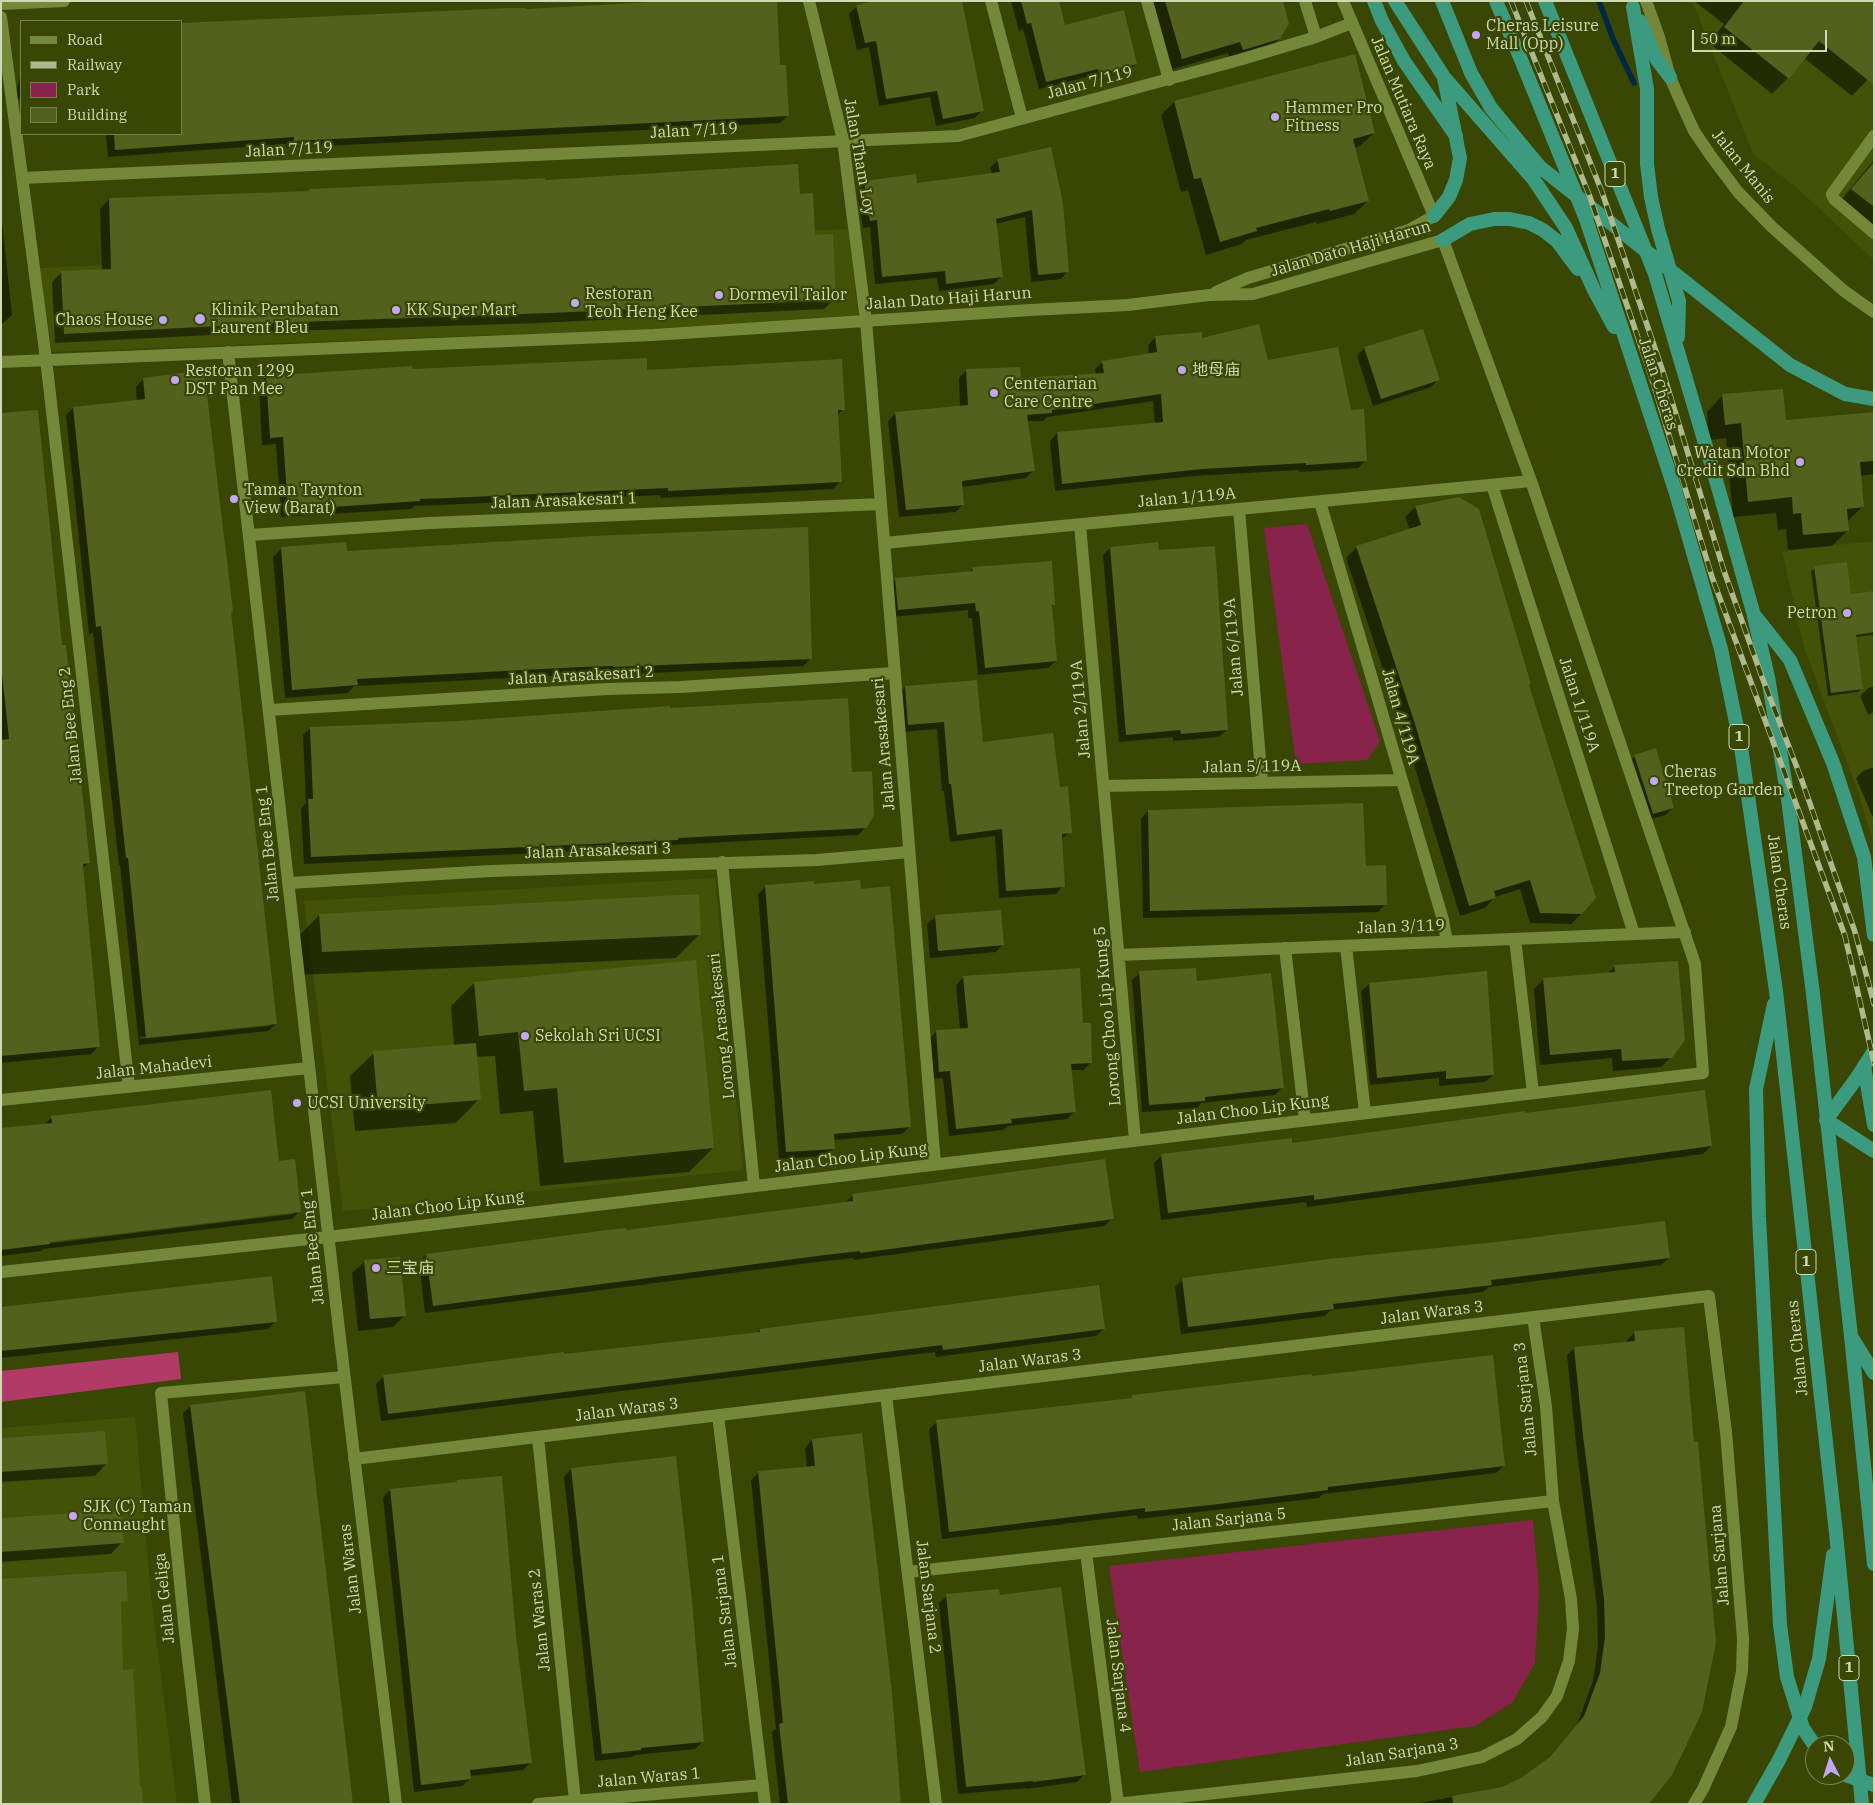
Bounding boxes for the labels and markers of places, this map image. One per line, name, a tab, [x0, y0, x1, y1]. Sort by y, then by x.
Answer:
place label: Cheras Leisure Mall (Opp)	[1486, 16, 1599, 54]
marker: Cheras Leisure Mall (Opp)	[1470, 29, 1482, 41]
place label: Hammer Pro Fitness	[1285, 98, 1382, 136]
marker: Hammer Pro Fitness	[1269, 111, 1281, 123]
place label: Restoran Teoh Heng Kee	[585, 284, 698, 322]
place label: Dormevil Tailor	[729, 285, 847, 305]
marker: Dormevil Tailor	[713, 289, 725, 301]
marker: Restoran Teoh Heng Kee	[569, 297, 581, 309]
place label: Klinik Perubatan Laurent Bleu	[211, 300, 339, 338]
place label: KK Super Mart	[406, 300, 517, 320]
marker: KK Super Mart	[390, 304, 402, 316]
place label: Chaos House	[55, 310, 153, 330]
marker: Klinik Perubatan Laurent Bleu	[193, 312, 207, 326]
marker: Chaos House	[157, 314, 169, 326]
place label: 地母庙	[1192, 360, 1240, 380]
place label: Restoran 1299 DST Pan Mee	[185, 361, 295, 399]
marker: 地母庙	[1176, 364, 1188, 376]
marker: Restoran 1299 DST Pan Mee	[169, 374, 181, 386]
place label: Centenarian Care Centre	[1004, 374, 1097, 412]
marker: Centenarian Care Centre	[988, 387, 1000, 399]
place label: Watan Motor Credit Sdn Bhd	[1676, 443, 1790, 481]
marker: Watan Motor Credit Sdn Bhd	[1794, 456, 1806, 468]
place label: Taman Taynton View (Barat)	[244, 480, 362, 518]
marker: Taman Taynton View (Barat)	[228, 493, 240, 505]
place label: Petron	[1787, 603, 1837, 623]
marker: Petron	[1841, 607, 1853, 619]
place label: Cheras Treetop Garden	[1664, 762, 1783, 800]
marker: Cheras Treetop Garden	[1648, 775, 1660, 787]
place label: Sekolah Sri UCSI	[535, 1026, 661, 1046]
marker: Sekolah Sri UCSI	[519, 1030, 531, 1042]
place label: UCSI University	[307, 1093, 426, 1113]
marker: UCSI University	[291, 1097, 303, 1109]
place label: 三宝庙	[386, 1258, 434, 1278]
marker: 三宝庙	[370, 1262, 382, 1274]
place label: SJK (C) Taman Connaught	[83, 1497, 192, 1535]
marker: SJK (C) Taman Connaught	[67, 1510, 79, 1522]

